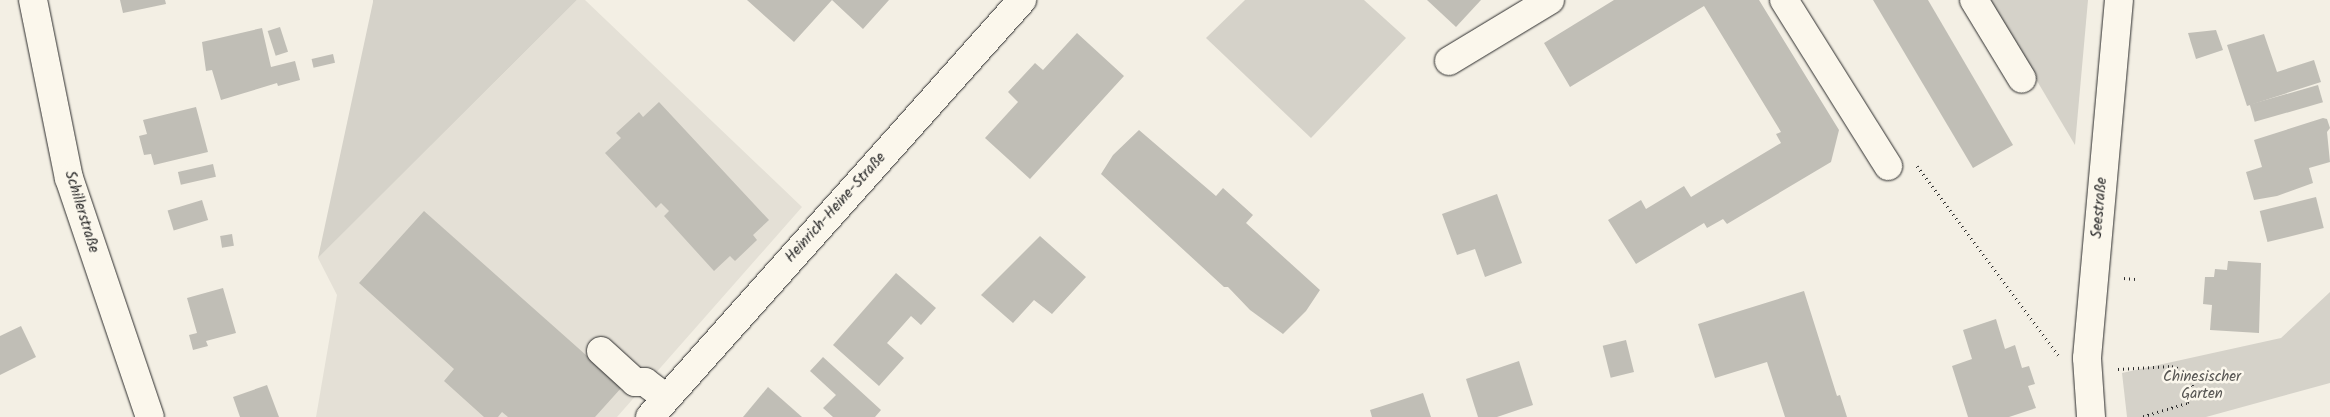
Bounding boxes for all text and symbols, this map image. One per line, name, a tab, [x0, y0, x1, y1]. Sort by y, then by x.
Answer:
street label: Heinrich-Heine-Straße	[782, 149, 890, 267]
street label: Schillerstraße	[60, 169, 102, 255]
street label: Seestraße	[2088, 177, 2112, 239]
park label: Chinesischer Garten	[2163, 368, 2241, 403]

